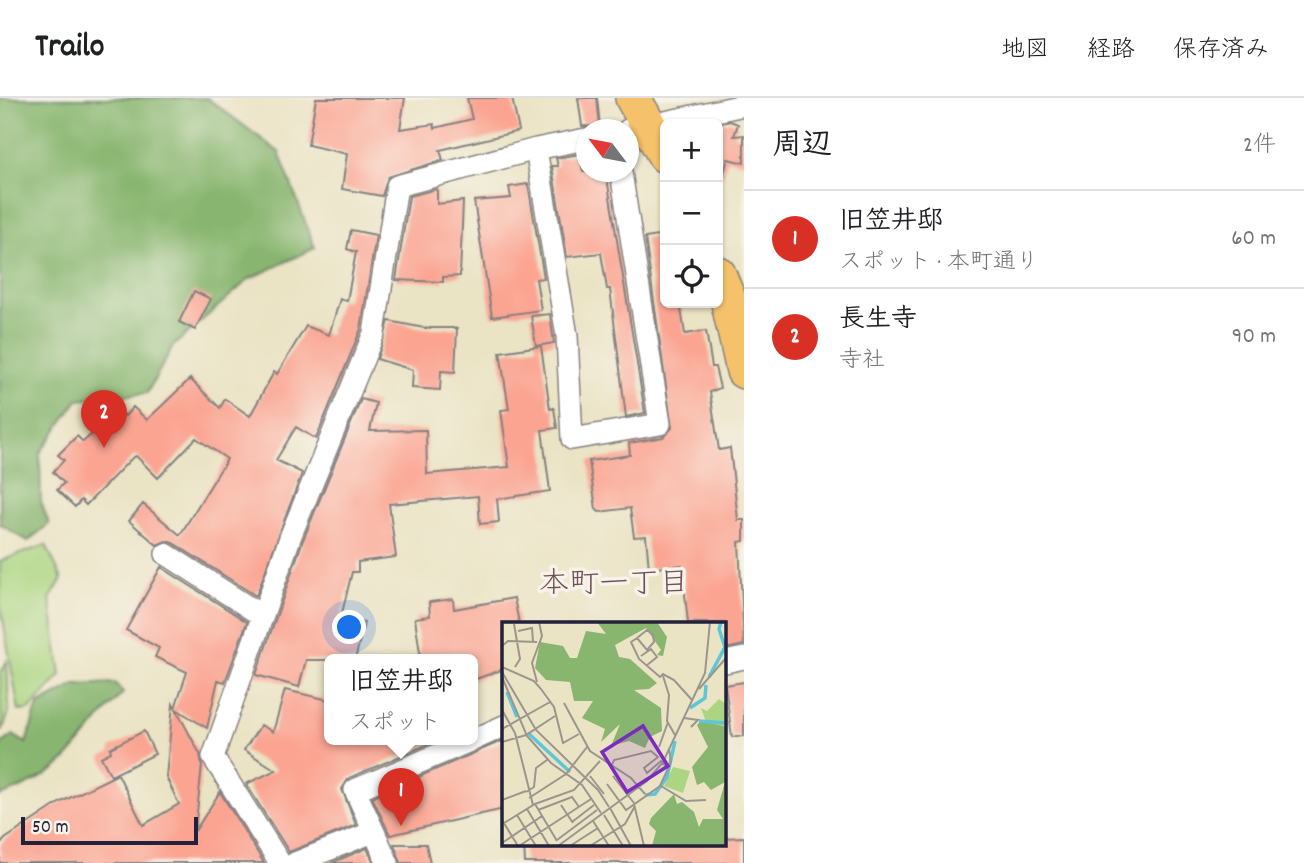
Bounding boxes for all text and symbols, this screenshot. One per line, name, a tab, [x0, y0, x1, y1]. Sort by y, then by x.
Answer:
text: Trailo	[35, 25, 105, 72]
text: 地図	[1001, 34, 1049, 68]
text: 経路	[1087, 34, 1135, 68]
text: 保存済み	[1173, 34, 1269, 68]
north arrow	[576, 119, 639, 182]
map controls	[660, 119, 723, 308]
button: +	[660, 119, 723, 182]
text: 周辺	[772, 126, 832, 169]
text: 2件	[1243, 130, 1276, 163]
button: −	[660, 182, 723, 245]
text: 旧笠井邸	[839, 204, 943, 241]
text: 1	[792, 223, 798, 256]
text: 60 m	[1231, 223, 1276, 256]
button: locate	[660, 245, 723, 308]
text: スポット · 本町通り	[839, 247, 1039, 280]
text: 長生寺	[839, 302, 917, 339]
text: 2	[790, 321, 800, 354]
text: 90 m	[1232, 321, 1276, 354]
text: 寺社	[839, 345, 885, 378]
pin: 2	[81, 390, 127, 448]
district label: 本町一丁目	[539, 565, 689, 608]
your location	[332, 610, 366, 644]
inset map	[502, 622, 726, 846]
popup	[324, 654, 478, 745]
text: 旧笠井邸	[349, 665, 453, 702]
text: スポット	[349, 708, 441, 741]
pin: 1	[378, 768, 424, 826]
scale bar	[21, 814, 198, 846]
text: 50 m	[32, 815, 69, 842]

